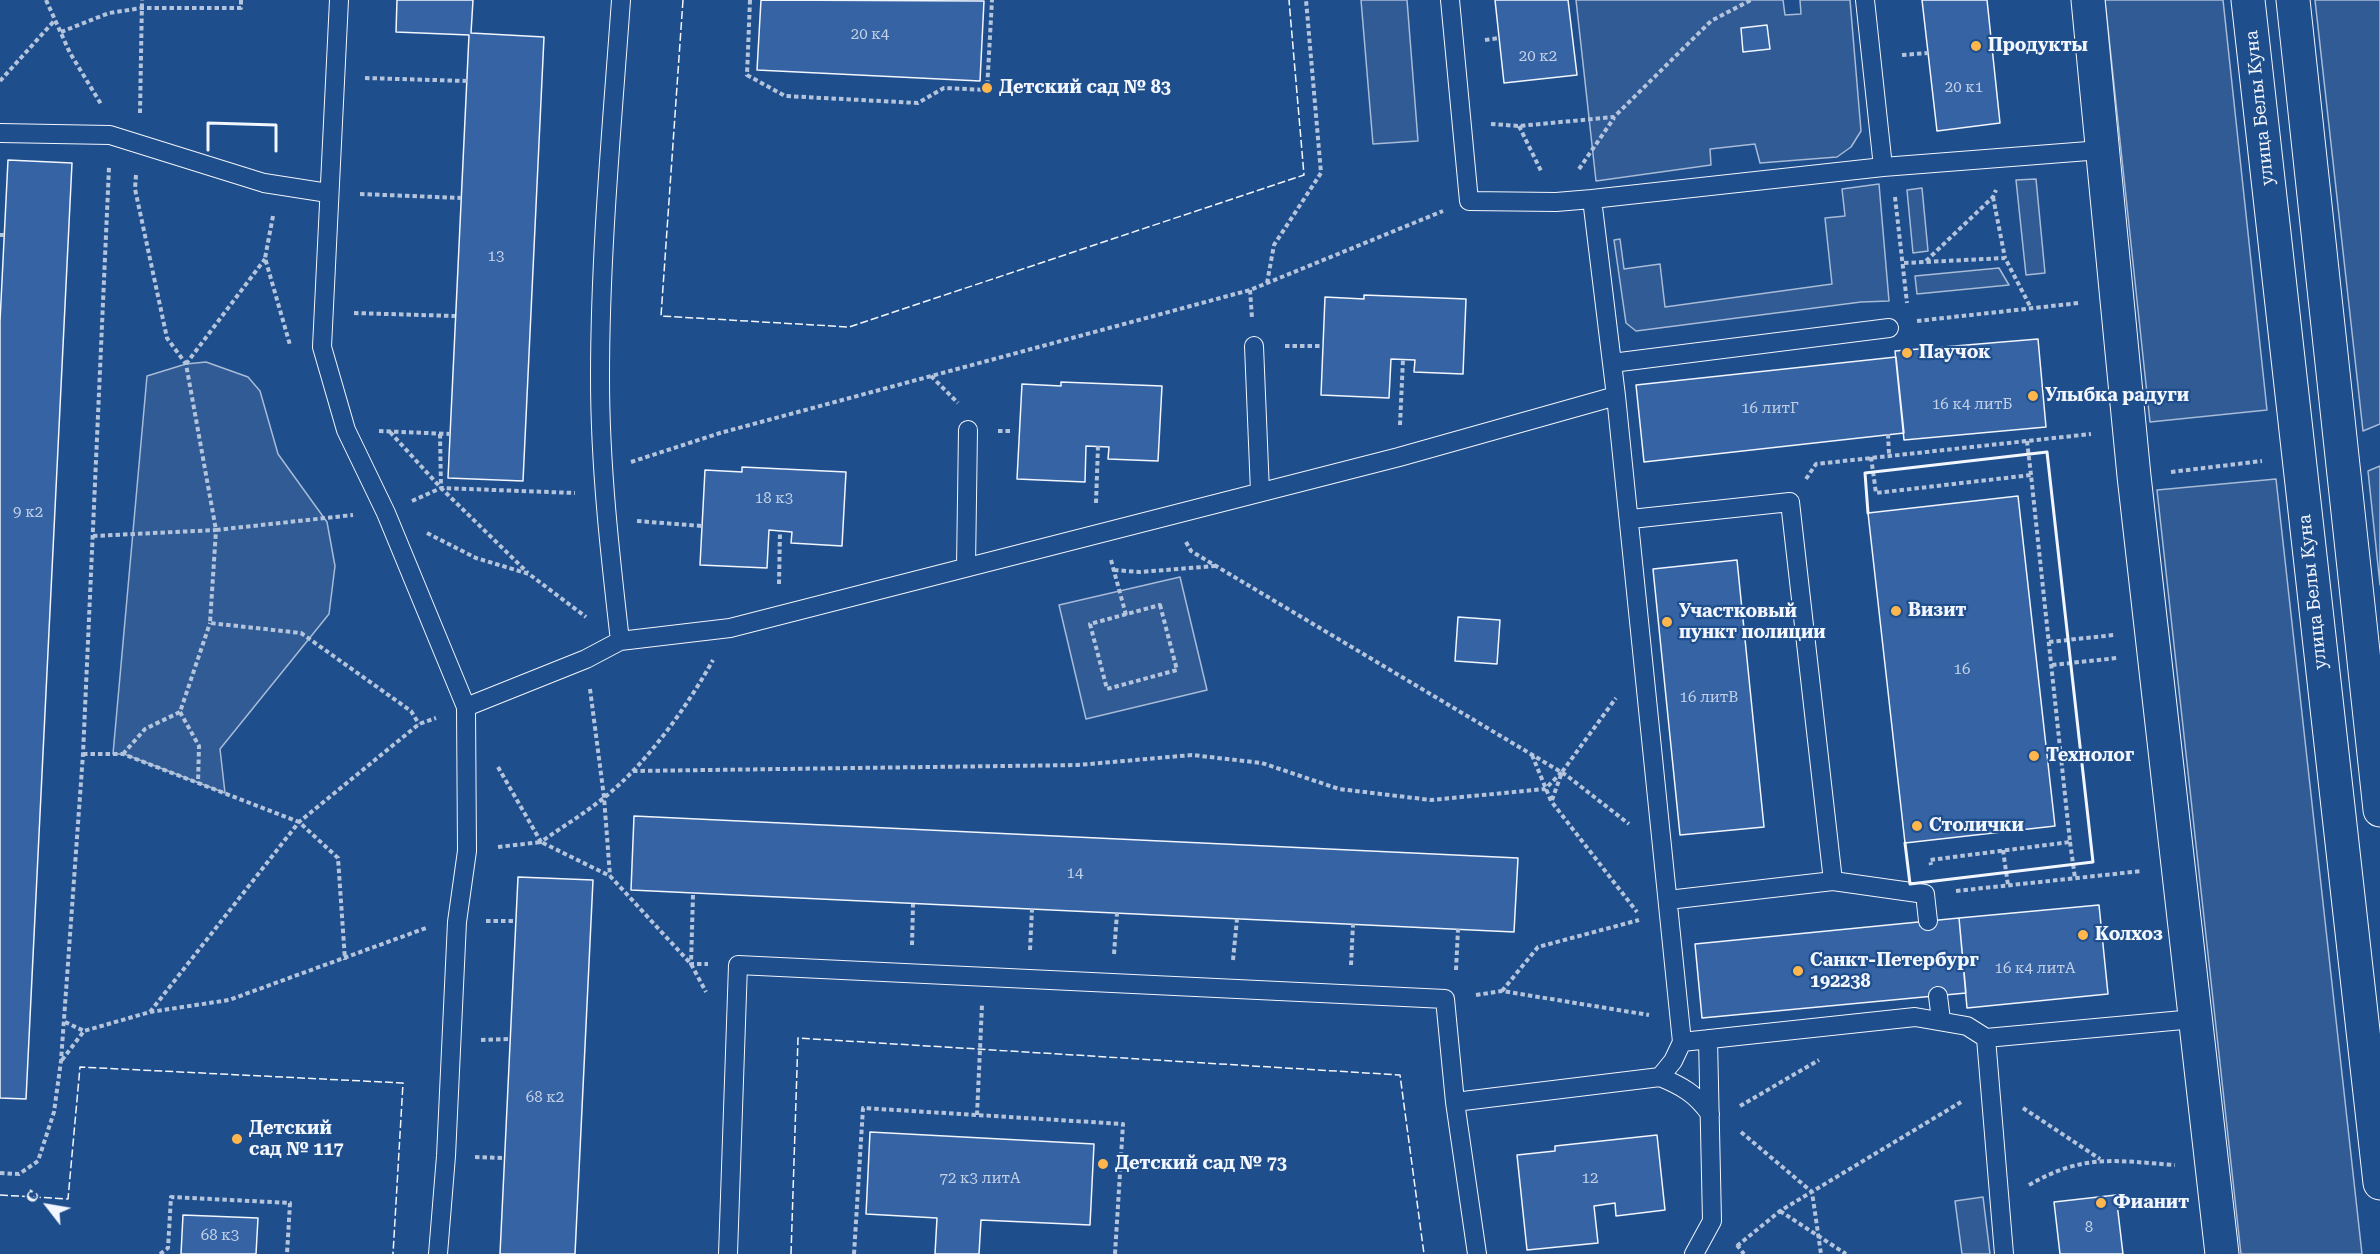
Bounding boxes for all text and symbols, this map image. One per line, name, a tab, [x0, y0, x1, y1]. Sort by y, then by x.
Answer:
house number: 20 к4	[851, 26, 889, 44]
street label: улица Белы Куна	[2241, 29, 2279, 187]
place label: Продукты	[1988, 35, 2088, 57]
marker: Продукты	[1969, 39, 1983, 53]
house number: 20 к2	[1519, 48, 1557, 66]
place label: Детский сад № 83	[999, 77, 1171, 99]
house number: 20 к1	[1945, 79, 1983, 97]
marker: Детский сад № 83	[980, 81, 994, 95]
house number: 13	[488, 248, 504, 266]
place label: Паучок	[1919, 342, 1991, 364]
marker: Паучок	[1900, 346, 1914, 360]
place label: Улыбка радуги	[2045, 385, 2189, 407]
marker: Улыбка радуги	[2026, 389, 2040, 403]
house number: 16 к4 литБ	[1932, 396, 2012, 414]
house number: 16 литГ	[1741, 400, 1799, 418]
house number: 18 к3	[755, 490, 793, 508]
house number: 9 к2	[13, 504, 43, 522]
street label: улица Белы Куна	[2294, 513, 2332, 671]
place label: Визит	[1908, 600, 1966, 622]
place label: Участковый пункт полиции	[1679, 601, 1826, 644]
marker: Визит	[1889, 604, 1903, 618]
marker: Участковый пункт полиции	[1660, 615, 1674, 629]
house number: 16	[1954, 661, 1970, 679]
house number: 16 литВ	[1680, 689, 1738, 707]
place label: Технолог	[2046, 745, 2134, 767]
marker: Технолог	[2027, 749, 2041, 763]
place label: Столички	[1929, 815, 2024, 837]
marker: Столички	[1910, 819, 1924, 833]
house number: 14	[1067, 865, 1083, 883]
place label: Колхоз	[2095, 924, 2163, 946]
marker: Колхоз	[2076, 928, 2090, 942]
place label: Санкт-Петербург 192238	[1810, 950, 1979, 992]
house number: 16 к4 литА	[1995, 960, 2075, 978]
marker: Санкт-Петербург 192238	[1791, 964, 1805, 978]
house number: 68 к2	[526, 1089, 564, 1107]
place label: Детский сад № 117	[249, 1118, 344, 1160]
marker: Детский сад № 117	[230, 1132, 244, 1146]
place label: Детский сад № 73	[1115, 1153, 1287, 1175]
marker: Детский сад № 73	[1096, 1157, 1110, 1171]
house number: 72 к3 литА	[940, 1170, 1020, 1188]
house number: 12	[1582, 1170, 1598, 1188]
north arrow	[18, 1176, 78, 1236]
text: С	[21, 1187, 43, 1206]
place label: Фианит	[2113, 1192, 2189, 1214]
marker: Фианит	[2094, 1196, 2108, 1210]
house number: 8	[2085, 1219, 2093, 1237]
house number: 68 к3	[201, 1227, 239, 1245]

